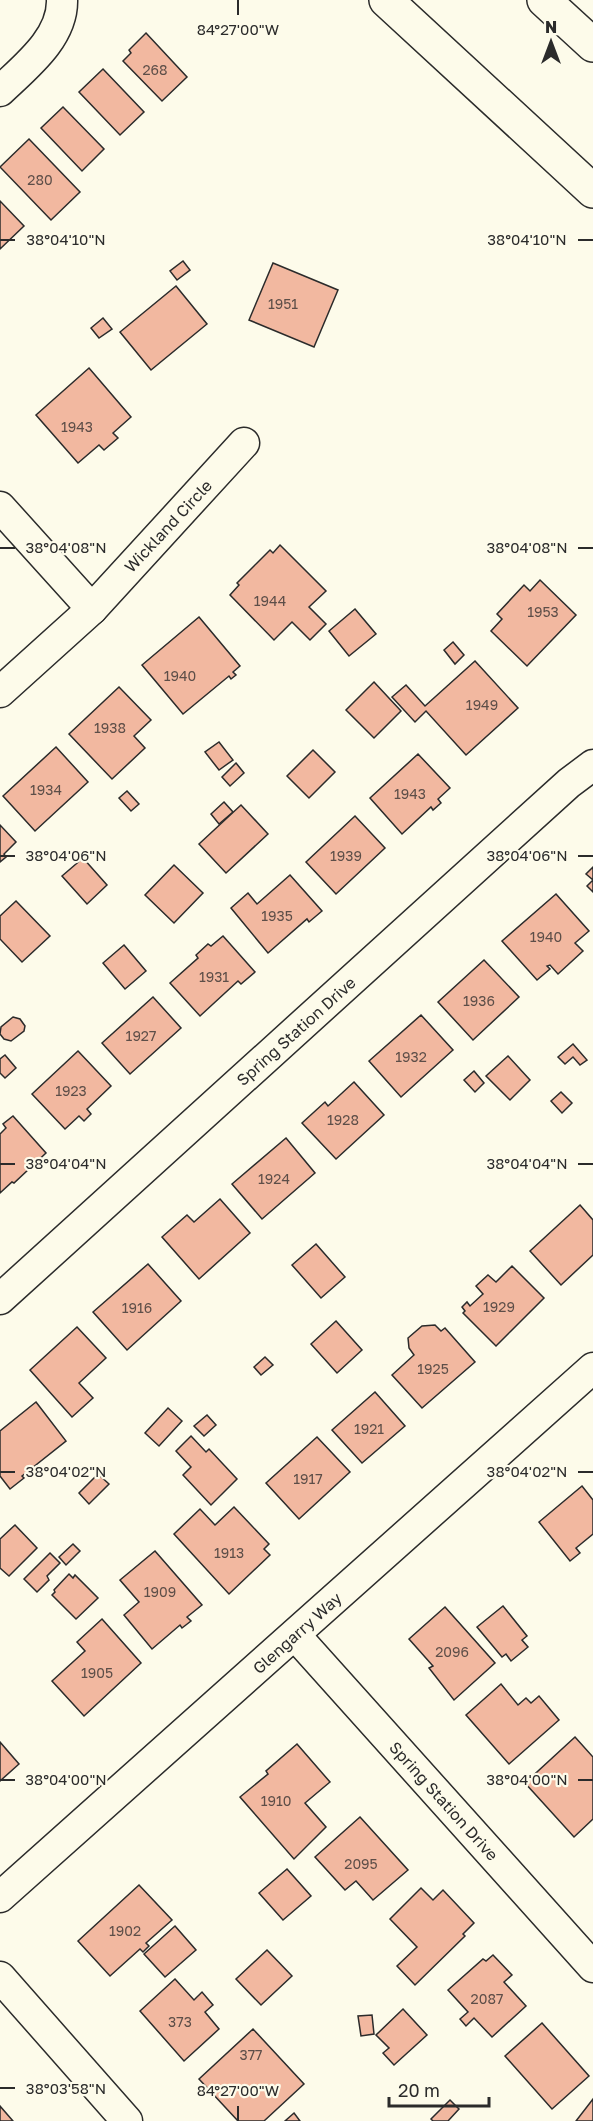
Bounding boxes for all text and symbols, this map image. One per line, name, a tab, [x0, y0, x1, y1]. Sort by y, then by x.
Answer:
north arrow	[521, 12, 581, 72]
text: N	[545, 17, 557, 37]
text: 84°27'00"W	[197, 20, 279, 38]
house number: 268	[142, 61, 168, 78]
house number: 280	[27, 171, 53, 188]
text: 38°04'10"N	[26, 230, 106, 248]
text: 38°04'10"N	[487, 230, 567, 248]
house number: 1951	[268, 295, 298, 312]
house number: 1943	[61, 418, 93, 435]
street label: Wickland Circle	[120, 475, 216, 577]
text: 38°04'08"N	[25, 538, 107, 556]
text: 38°04'08"N	[486, 538, 568, 556]
house number: 1944	[254, 592, 286, 609]
house number: 1953	[527, 603, 559, 620]
house number: 1940	[164, 667, 196, 684]
house number: 1949	[466, 696, 498, 713]
house number: 1938	[94, 719, 126, 736]
house number: 1934	[30, 781, 62, 798]
house number: 1943	[394, 785, 426, 802]
text: 38°04'06"N	[25, 846, 107, 864]
text: 38°04'06"N	[486, 846, 568, 864]
house number: 1939	[330, 847, 362, 864]
house number: 1935	[261, 907, 293, 924]
house number: 1940	[530, 928, 562, 945]
house number: 1931	[199, 968, 229, 985]
street label: Spring Station Drive	[232, 972, 360, 1090]
house number: 1936	[463, 992, 495, 1009]
house number: 1927	[126, 1027, 156, 1044]
house number: 1932	[395, 1048, 427, 1065]
house number: 1923	[55, 1082, 87, 1099]
house number: 1928	[327, 1111, 359, 1128]
text: 38°04'04"N	[25, 1154, 107, 1172]
text: 38°04'04"N	[486, 1154, 568, 1172]
house number: 1924	[258, 1170, 290, 1187]
house number: 1929	[483, 1298, 515, 1315]
house number: 1916	[122, 1299, 152, 1316]
house number: 1925	[417, 1360, 449, 1377]
house number: 1921	[354, 1420, 384, 1437]
text: 38°04'02"N	[26, 1462, 106, 1480]
text: 38°04'02"N	[487, 1462, 567, 1480]
house number: 1917	[293, 1470, 323, 1487]
house number: 1913	[214, 1544, 244, 1561]
house number: 1909	[144, 1583, 176, 1600]
street label: Glengarry Way	[248, 1588, 346, 1678]
house number: 2096	[435, 1643, 469, 1660]
house number: 1905	[81, 1664, 113, 1681]
street label: Spring Station Drive	[385, 1737, 503, 1865]
text: 38°04'00"N	[25, 1770, 107, 1788]
text: 38°04'00"N	[486, 1770, 568, 1788]
house number: 1910	[261, 1792, 291, 1809]
house number: 2095	[344, 1855, 378, 1872]
house number: 1902	[109, 1922, 141, 1939]
house number: 2087	[471, 1990, 503, 2007]
house number: 373	[168, 2013, 192, 2030]
house number: 377	[239, 2046, 263, 2063]
scale bar	[389, 2070, 490, 2108]
text: 38°03'58"N	[26, 2079, 106, 2097]
text: 20 m	[398, 2079, 440, 2101]
text: 84°27'00"W	[197, 2081, 279, 2099]

